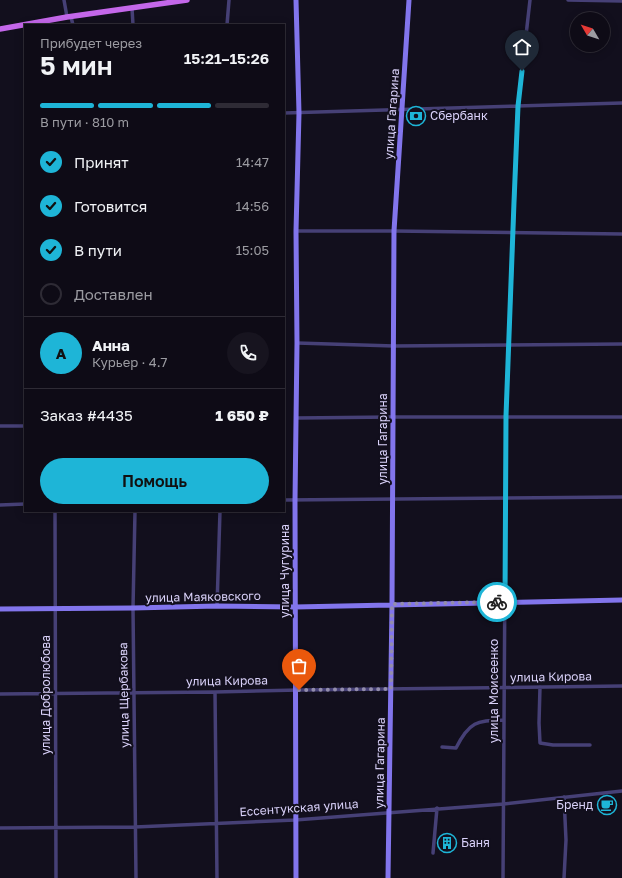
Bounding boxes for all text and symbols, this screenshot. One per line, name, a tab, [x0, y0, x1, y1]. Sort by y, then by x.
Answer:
north arrow	[570, 12, 610, 52]
map controls	[570, 12, 610, 52]
pin	[505, 30, 539, 71]
text: Прибудет через	[40, 35, 142, 51]
icon: home	[511, 36, 533, 58]
text: 15:21–15:26	[184, 49, 269, 67]
text: 5 мин	[40, 50, 113, 81]
street label: улица Гагарина	[381, 68, 402, 160]
bank icon: Сбербанк	[405, 105, 427, 127]
place label: Сбербанк	[430, 108, 488, 123]
text: В пути · 810 m	[40, 114, 129, 130]
icon: check	[40, 151, 62, 173]
text: Принят	[74, 153, 129, 171]
text: 14:47	[236, 154, 269, 170]
icon: check	[40, 195, 62, 217]
text: Готовится	[74, 197, 147, 215]
text: 14:56	[235, 198, 269, 214]
icon: check	[40, 239, 62, 261]
text: В пути	[74, 241, 122, 259]
text: 15:05	[236, 242, 269, 258]
text: Доставлен	[74, 285, 153, 303]
button: phone	[227, 332, 269, 374]
text: Анна	[92, 336, 130, 354]
text: А	[56, 344, 66, 362]
text: Курьер · 4.7	[92, 354, 167, 370]
street label: улица Гагарина	[375, 393, 390, 485]
text: Заказ #4435	[40, 406, 133, 424]
text: 1 650 ₽	[215, 406, 269, 424]
button: Помощь	[40, 458, 269, 504]
street label: улица Чугурина	[277, 524, 292, 618]
courier	[477, 582, 517, 622]
street label: улица Маяковского	[145, 588, 261, 605]
icon: bike	[486, 591, 508, 613]
street label: улица Добролюбова	[38, 635, 53, 755]
street label: улица Моисеенко	[486, 639, 501, 743]
street label: улица Щербакова	[115, 642, 132, 748]
pin	[282, 649, 316, 690]
icon: bag	[288, 655, 310, 677]
street label: улица Кирова	[510, 668, 592, 685]
street label: улица Кирова	[186, 672, 268, 689]
street label: улица Гагарина	[371, 717, 388, 809]
cafe icon: Бренд	[596, 794, 618, 816]
street label: Ессентукская улица	[239, 796, 359, 819]
place label: Бренд	[556, 797, 593, 812]
building icon: Баня	[436, 832, 458, 854]
place label: Баня	[461, 835, 490, 850]

